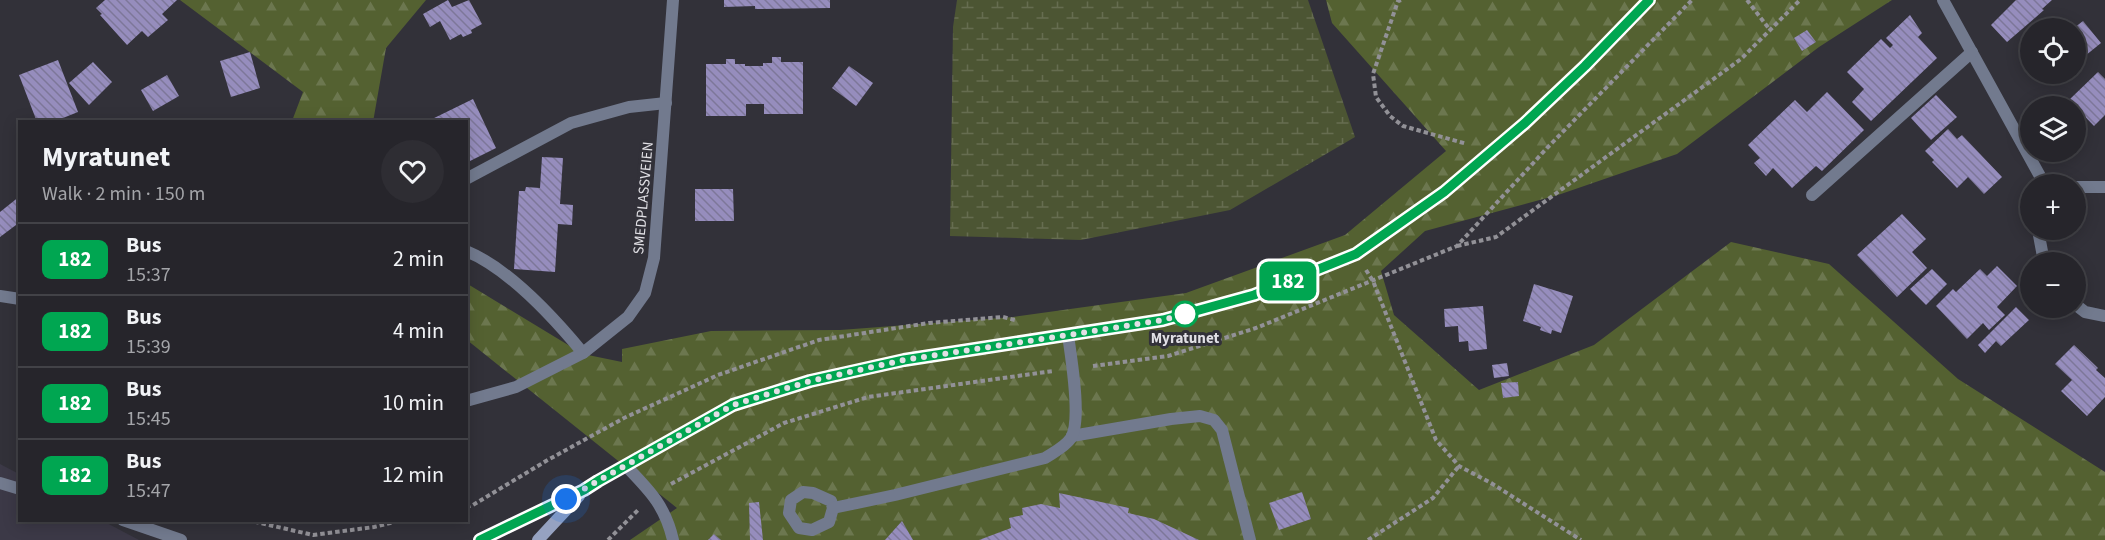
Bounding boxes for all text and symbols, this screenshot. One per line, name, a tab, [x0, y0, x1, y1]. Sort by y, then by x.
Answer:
map controls	[2020, 18, 2086, 318]
button: locate	[2020, 18, 2086, 84]
button: layers	[2020, 96, 2086, 162]
text: Myratunet	[42, 137, 170, 177]
button: heart	[381, 140, 444, 203]
street label: SMEDPLASSVEIEN	[628, 141, 659, 255]
button: +	[2020, 174, 2086, 240]
text: Walk · 2 min · 150 m	[42, 180, 205, 208]
text: Bus	[126, 229, 162, 261]
text: 2 min	[393, 243, 444, 275]
text: 182	[58, 244, 92, 274]
button: −	[2020, 252, 2086, 318]
text: 15:37	[126, 261, 171, 289]
line badge: 182	[1254, 262, 1322, 300]
text: 182	[1271, 266, 1305, 296]
text: Bus	[126, 301, 162, 333]
marker: Myratunet	[1172, 301, 1198, 327]
text: 4 min	[393, 315, 444, 347]
text: 182	[58, 316, 92, 346]
place label: Myratunet	[1151, 328, 1220, 349]
text: 15:39	[126, 333, 171, 361]
text: Bus	[126, 373, 162, 405]
text: 10 min	[382, 387, 444, 419]
text: 182	[58, 388, 92, 418]
text: 15:45	[126, 405, 171, 433]
text: Bus	[126, 445, 162, 477]
text: 12 min	[382, 459, 444, 491]
text: 182	[58, 460, 92, 490]
text: 15:47	[126, 477, 171, 505]
your location	[551, 484, 581, 514]

